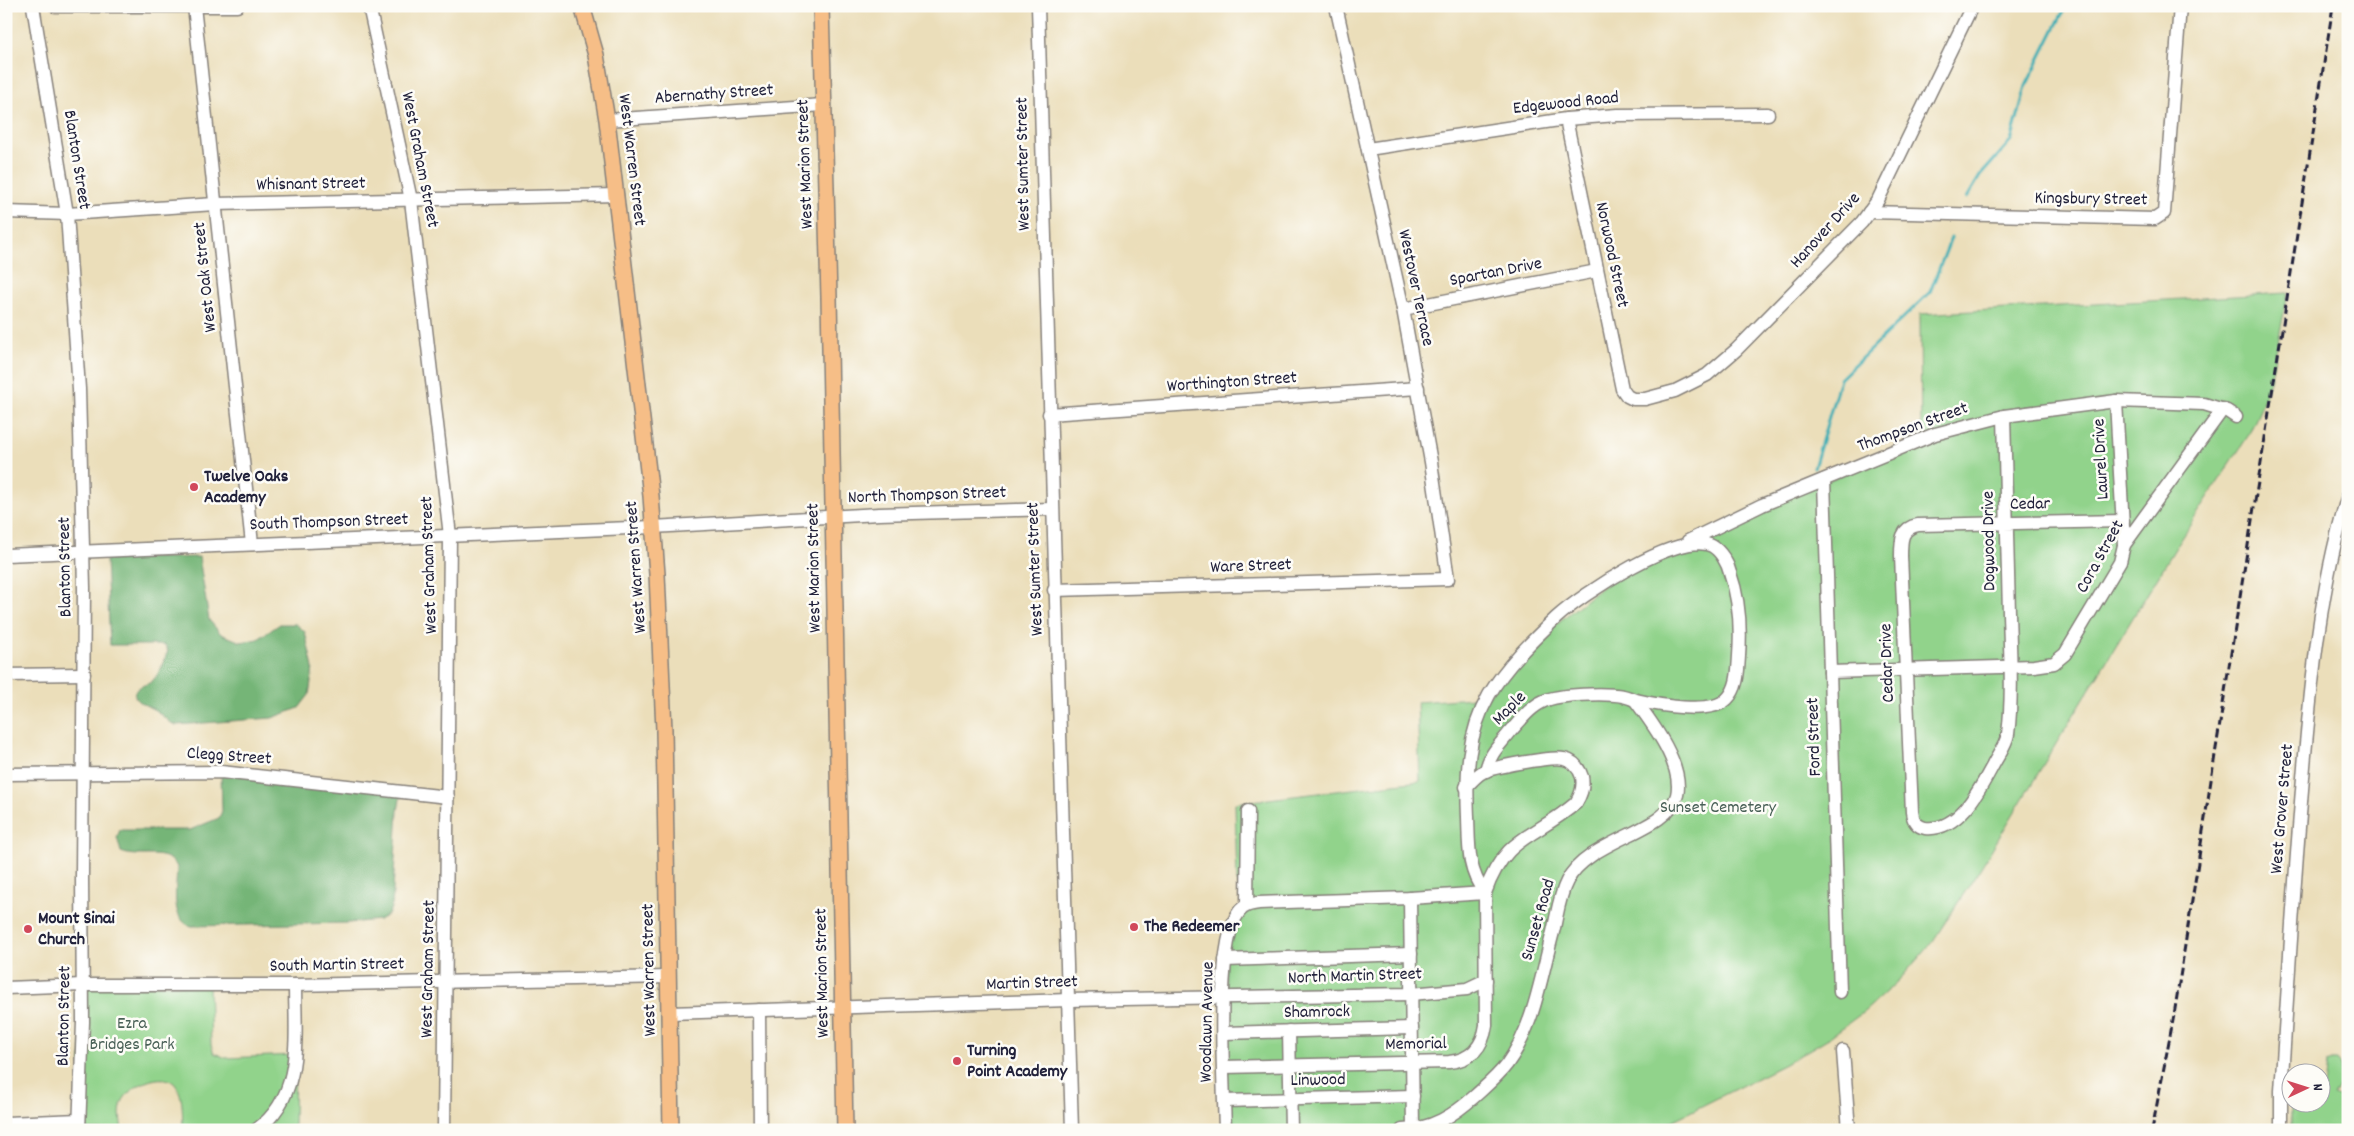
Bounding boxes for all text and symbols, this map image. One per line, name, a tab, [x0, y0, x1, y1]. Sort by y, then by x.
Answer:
street label: Abernathy Street	[654, 78, 775, 112]
street label: Edgewood Road	[1512, 86, 1620, 122]
street label: West Graham Street	[394, 90, 444, 230]
street label: West Warren Street	[610, 93, 652, 228]
street label: West Sumter Street	[1010, 97, 1038, 231]
street label: West Marion Street	[791, 98, 821, 229]
street label: Blanton Street	[56, 108, 96, 212]
street label: Whisnant Street	[256, 172, 366, 198]
street label: Hanover Drive	[1785, 187, 1867, 275]
street label: Kingsbury Street	[2034, 187, 2148, 213]
street label: Norwood Street	[1588, 200, 1634, 311]
street label: West Oak Street	[188, 220, 224, 333]
street label: Westover Terrace	[1390, 227, 1440, 349]
street label: Spartan Drive	[1448, 252, 1544, 294]
street label: Worthington Street	[1166, 366, 1298, 400]
street label: Thompson Street	[1854, 396, 1972, 460]
street label: Laurel Drive	[2087, 418, 2117, 500]
place label: Twelve Oaks Academy	[204, 465, 289, 511]
marker: Twelve Oaks Academy	[188, 481, 200, 493]
street label: North Thompson Street	[847, 481, 1007, 511]
street label: Dogwood Drive	[1977, 491, 2003, 591]
street label: Cedar	[2010, 492, 2051, 518]
street label: West Graham Street	[415, 495, 445, 634]
street label: West Warren Street	[620, 500, 654, 634]
street label: West Sumter Street	[1021, 501, 1051, 636]
street label: West Marion Street	[801, 503, 829, 633]
street label: South Thompson Street	[249, 508, 409, 538]
street label: Blanton Street	[53, 516, 79, 617]
street label: Cora Street	[2071, 516, 2131, 598]
street label: Ware Street	[1210, 553, 1292, 581]
street label: Cedar Drive	[1874, 623, 1902, 703]
street label: Maple	[1487, 686, 1533, 732]
street label: Ford Street	[1801, 697, 1829, 777]
street label: Clegg Street	[186, 742, 272, 772]
street label: West Grover Street	[2265, 743, 2301, 875]
park label: Sunset Cemetery	[1660, 796, 1777, 821]
street label: Sunset Road	[1515, 876, 1563, 964]
street label: West Graham Street	[415, 900, 443, 1038]
street label: West Warren Street	[636, 903, 664, 1037]
place label: Mount Sinai Church	[38, 907, 115, 953]
street label: West Marion Street	[809, 908, 837, 1038]
place label: The Redeemer	[1144, 915, 1240, 940]
marker: The Redeemer	[1128, 921, 1140, 933]
marker: Mount Sinai Church	[22, 923, 34, 935]
street label: South Martin Street	[270, 952, 405, 980]
street label: Woodlawn Avenue	[1194, 961, 1222, 1083]
street label: North Martin Street	[1287, 962, 1423, 992]
street label: Blanton Street	[52, 965, 78, 1066]
street label: Martin Street	[986, 970, 1079, 998]
street label: Shamrock	[1284, 1000, 1350, 1026]
park label: Ezra Bridges Park	[89, 1012, 175, 1058]
street label: Memorial	[1385, 1032, 1448, 1058]
place label: Turning Point Academy	[967, 1039, 1068, 1085]
marker: Turning Point Academy	[951, 1055, 963, 1067]
north arrow	[2282, 1064, 2332, 1114]
street label: Linwood	[1290, 1068, 1346, 1094]
text: N	[2307, 1083, 2327, 1091]

